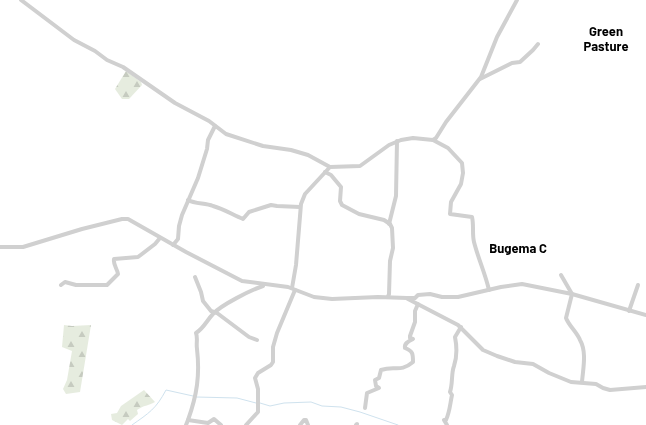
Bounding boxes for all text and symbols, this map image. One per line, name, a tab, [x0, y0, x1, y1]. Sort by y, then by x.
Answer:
district label: Green Pasture	[584, 23, 628, 54]
district label: Bugema C	[489, 240, 547, 256]

